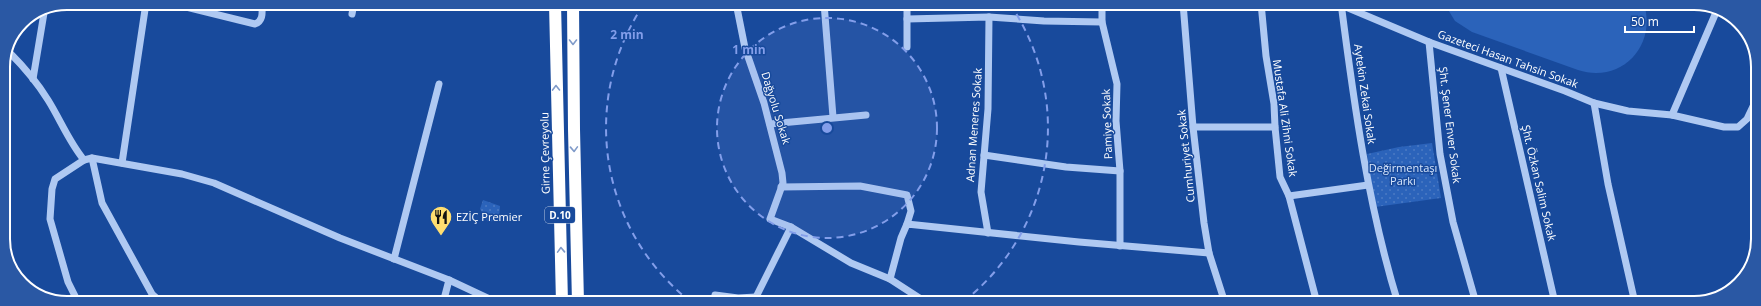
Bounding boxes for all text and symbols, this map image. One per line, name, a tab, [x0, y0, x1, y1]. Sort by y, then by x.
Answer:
scale bar	[1625, 8, 1694, 34]
text: 50 m	[1631, 13, 1659, 30]
text: 2 min	[610, 26, 644, 43]
street label: Gazeteci Hasan Tahsin Sokak	[1436, 26, 1581, 91]
one-way arrow	[569, 39, 577, 45]
text: 1 min	[732, 41, 766, 58]
street label: Aytekin Zekai Sokak	[1351, 43, 1380, 145]
street label: Mustafa Ali Zihni Sokak	[1270, 58, 1301, 178]
street label: Şht. Şener Enver Sokak	[1436, 66, 1465, 184]
street label: Adnan Meneres Sokak	[962, 67, 985, 182]
street label: Dağyolu Sokak	[758, 70, 795, 146]
one-way arrow	[552, 85, 561, 91]
street label: Pamiye Sokak	[1098, 88, 1115, 160]
street label: Cumhuriyet Sokak	[1173, 109, 1198, 203]
street label: Girne Çevreyolu	[536, 112, 553, 194]
centre of rings	[820, 121, 834, 135]
street label: Şht. Özkan Salim Sokak	[1519, 123, 1560, 243]
one-way arrow	[570, 146, 578, 152]
park label: Değirmentaşı Parkı	[1369, 160, 1437, 188]
restaurant icon: EZİÇ Premier	[428, 204, 454, 237]
road number: D.10	[545, 207, 575, 223]
place label: EZİÇ Premier	[456, 209, 523, 224]
one-way arrow	[556, 247, 565, 253]

